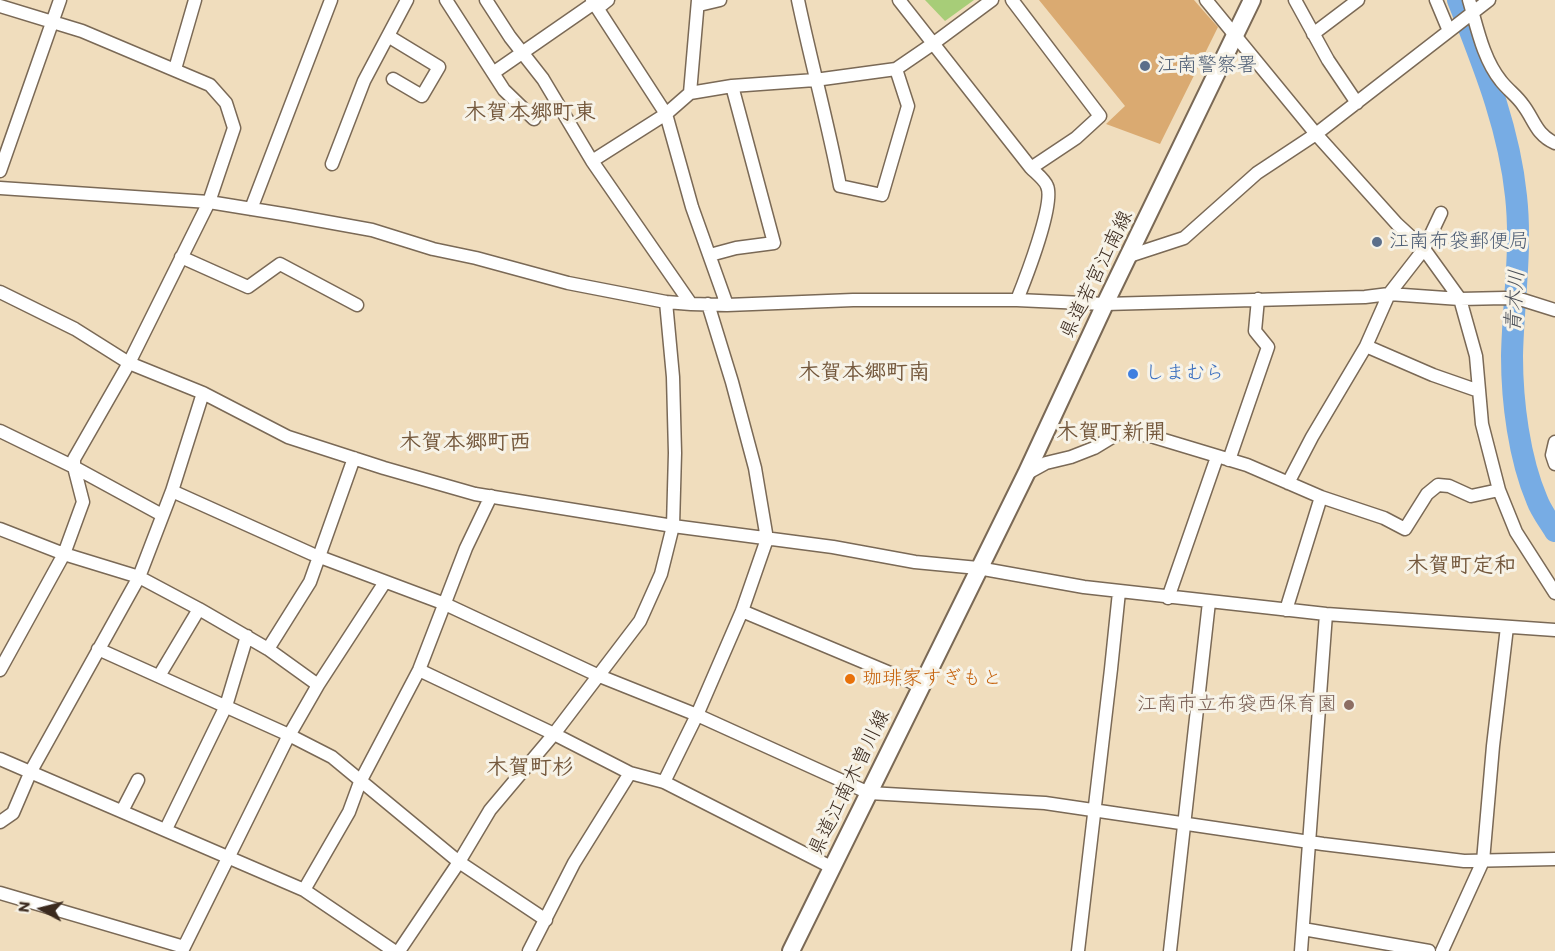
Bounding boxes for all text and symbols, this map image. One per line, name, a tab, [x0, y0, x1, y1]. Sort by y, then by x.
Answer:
place label: 江南警察署	[1157, 54, 1257, 78]
marker: 江南警察署	[1138, 59, 1152, 73]
district label: 木賀本郷町東	[464, 100, 596, 126]
street label: 県道若宮江南線	[1056, 207, 1138, 343]
place label: 江南布袋郵便局	[1389, 230, 1529, 254]
marker: 江南布袋郵便局	[1370, 235, 1384, 249]
water label: 青木川	[1501, 269, 1531, 333]
district label: 木賀本郷町南	[798, 360, 930, 386]
place label: しまむら	[1145, 362, 1225, 386]
marker: しまむら	[1126, 367, 1140, 381]
district label: 木賀町新開	[1056, 420, 1166, 446]
district label: 木賀本郷町西	[399, 430, 531, 456]
district label: 木賀町定和	[1406, 553, 1516, 579]
place label: 珈琲家すぎもと	[862, 667, 1002, 691]
marker: 珈琲家すぎもと	[843, 672, 857, 686]
place label: 江南市立布袋西保育園	[1137, 693, 1337, 717]
marker: 江南市立布袋西保育園	[1342, 698, 1356, 712]
street label: 県道江南木曽川線	[804, 706, 896, 860]
district label: 木賀町杉	[486, 755, 574, 781]
north arrow	[12, 879, 72, 939]
text: N	[14, 900, 34, 913]

